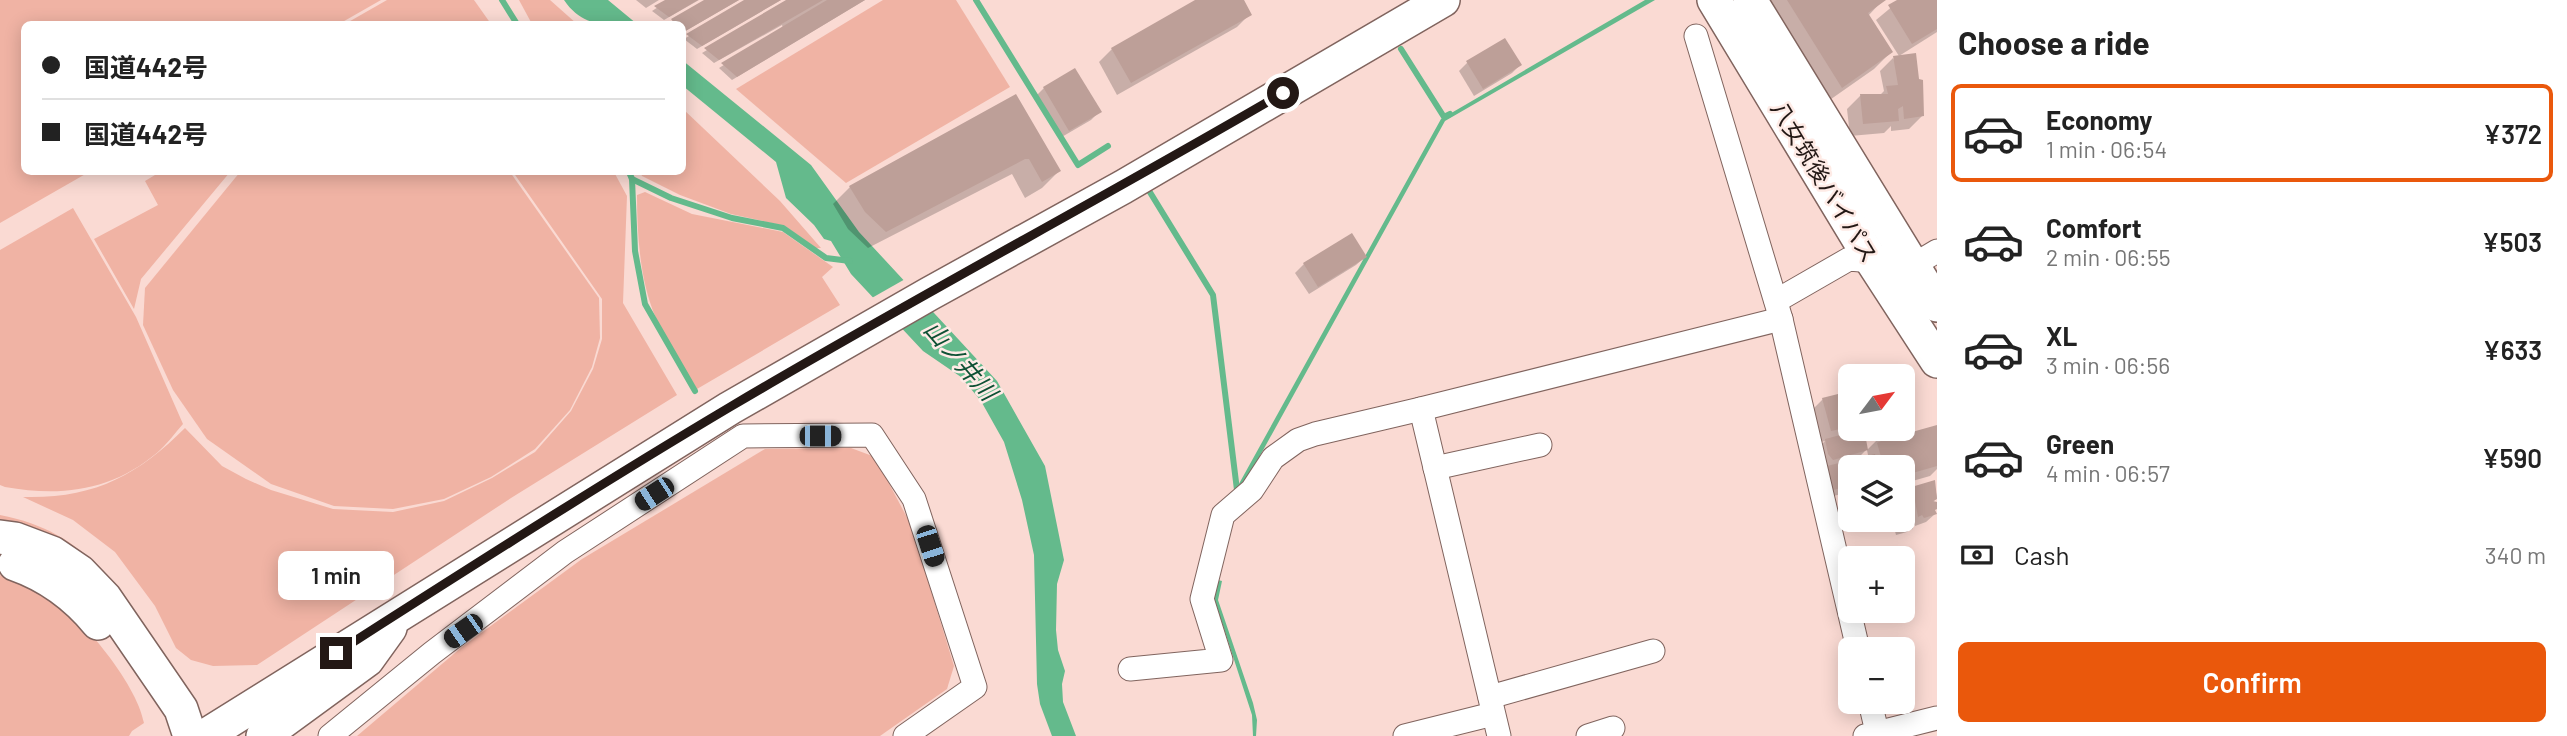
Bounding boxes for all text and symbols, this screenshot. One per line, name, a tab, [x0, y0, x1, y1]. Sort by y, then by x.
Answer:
text: Choose a ride	[1958, 23, 2150, 61]
text: 国道442号	[84, 51, 208, 82]
route start	[1267, 77, 1299, 109]
street label: 八女筑後バイパス	[1766, 96, 1884, 267]
icon: car	[1962, 102, 2025, 165]
text: Economy	[2046, 104, 2152, 135]
text: 国道442号	[84, 118, 208, 149]
text: ¥372	[2483, 118, 2542, 149]
text: 1 min · 06:54	[2046, 135, 2167, 163]
icon: car	[1962, 210, 2025, 273]
text: Comfort	[2046, 212, 2142, 243]
text: ¥503	[2482, 226, 2542, 257]
text: 2 min · 06:55	[2046, 243, 2171, 271]
water label: 山ノ井川	[919, 314, 1006, 408]
icon: car	[1962, 318, 2025, 381]
text: XL	[2046, 320, 2077, 351]
text: ¥633	[2483, 334, 2542, 365]
text: 3 min · 06:56	[2046, 351, 2170, 379]
north arrow	[1838, 364, 1914, 441]
map controls	[1838, 364, 1915, 714]
car	[800, 426, 842, 447]
icon: car	[1962, 426, 2025, 489]
text: Green	[2046, 428, 2114, 459]
text: ¥590	[2482, 442, 2542, 473]
button: layers	[1838, 455, 1915, 532]
text: 4 min · 06:57	[2046, 459, 2170, 487]
car	[631, 474, 678, 514]
car	[914, 523, 947, 569]
icon: cash	[1958, 536, 1996, 574]
text: Cash	[2014, 539, 2069, 570]
text: 340 m	[2485, 541, 2546, 569]
button: +	[1838, 546, 1915, 623]
callout: 1 min	[278, 552, 394, 600]
text: 1 min	[311, 561, 361, 589]
car	[440, 610, 487, 652]
route end	[320, 637, 352, 669]
button: −	[1838, 637, 1915, 714]
button: Confirm	[1958, 642, 2546, 722]

